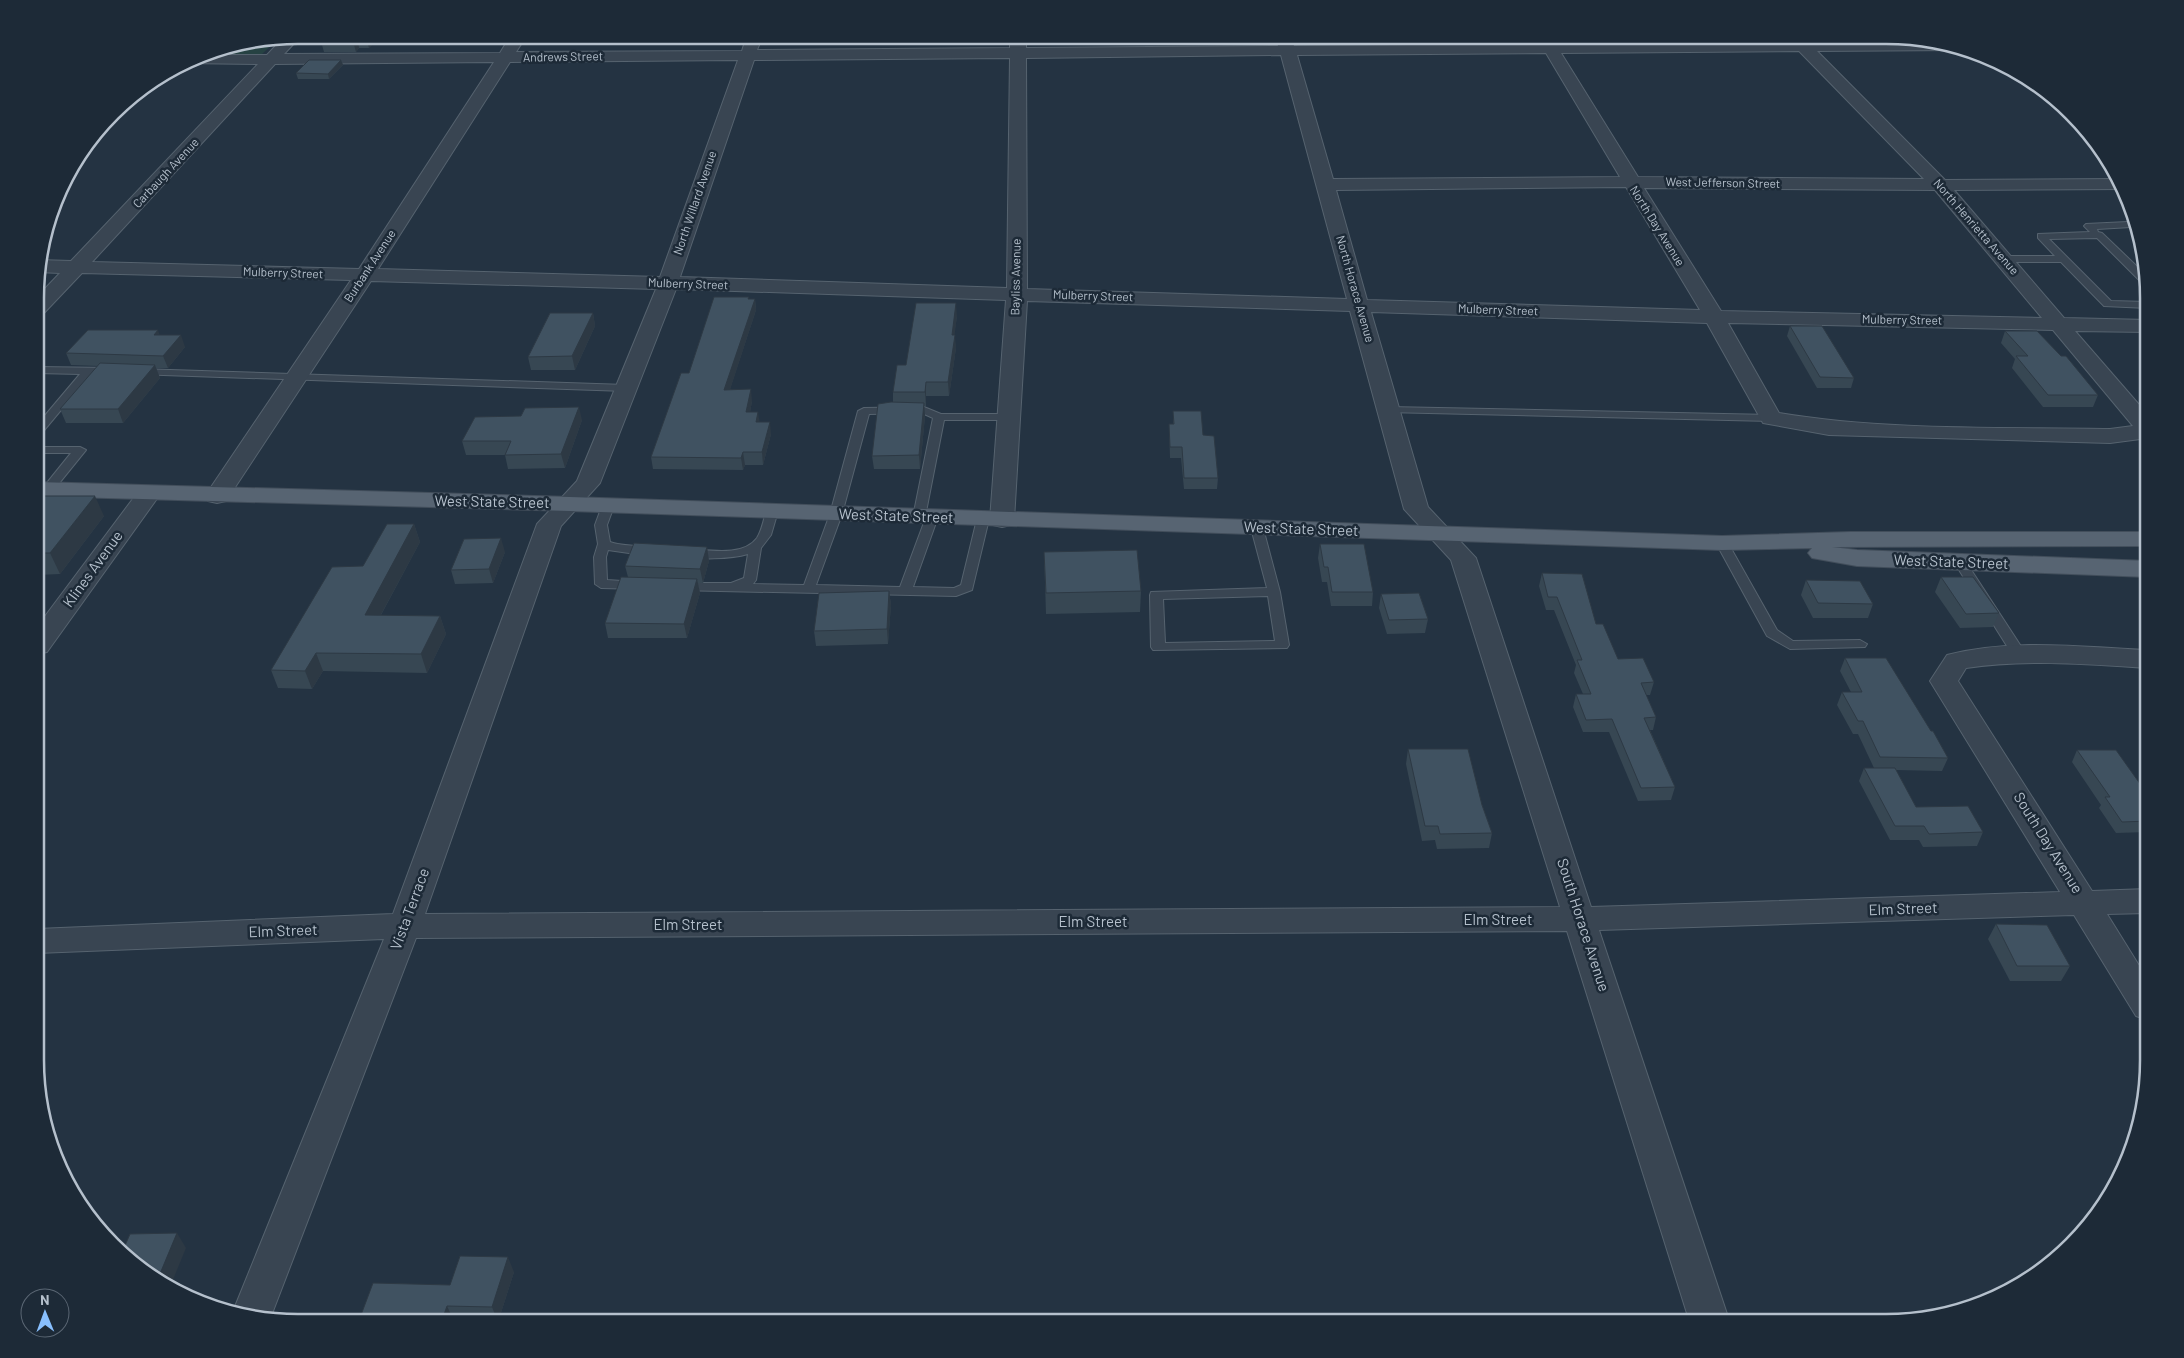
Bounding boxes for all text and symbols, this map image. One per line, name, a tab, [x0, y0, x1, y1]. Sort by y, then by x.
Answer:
street label: Andrews Street	[523, 48, 603, 64]
street label: Carbaugh Avenue	[129, 135, 201, 210]
street label: North Willard Avenue	[670, 149, 718, 257]
street label: West Jefferson Street	[1666, 174, 1780, 190]
street label: North Henrietta Avenue	[1931, 176, 2022, 277]
street label: North Day Avenue	[1628, 183, 1688, 268]
street label: Burbank Avenue	[340, 226, 398, 304]
street label: North Horace Avenue	[1334, 234, 1378, 344]
street label: Bayliss Avenue	[1007, 238, 1023, 315]
street label: Mulberry Street	[243, 264, 323, 280]
street label: Mulberry Street	[648, 275, 728, 291]
street label: Mulberry Street	[1053, 287, 1133, 303]
street label: Mulberry Street	[1458, 301, 1538, 317]
street label: Mulberry Street	[1862, 311, 1942, 327]
street label: West State Street	[434, 491, 550, 511]
street label: West State Street	[838, 504, 954, 526]
street label: West State Street	[1243, 517, 1359, 539]
street label: Klines Avenue	[58, 527, 126, 610]
street label: West State Street	[1893, 550, 2009, 572]
street label: South Day Avenue	[2011, 789, 2087, 896]
street label: South Horace Avenue	[1554, 856, 1614, 994]
street label: Vista Terrace	[386, 865, 432, 952]
street label: Elm Street	[1868, 898, 1938, 918]
street label: Elm Street	[1464, 910, 1532, 928]
street label: Elm Street	[1059, 912, 1127, 930]
street label: Elm Street	[654, 915, 722, 933]
street label: Elm Street	[248, 920, 318, 940]
north arrow	[20, 1288, 70, 1338]
text: N	[40, 1291, 50, 1308]

